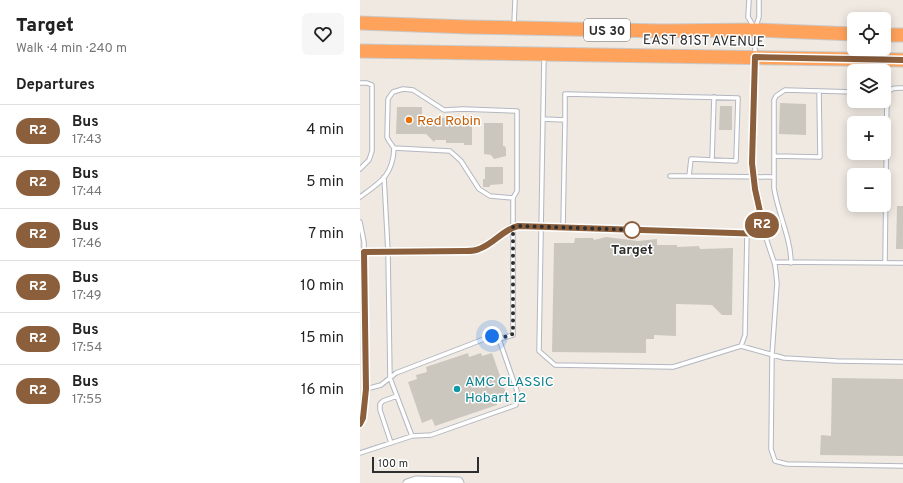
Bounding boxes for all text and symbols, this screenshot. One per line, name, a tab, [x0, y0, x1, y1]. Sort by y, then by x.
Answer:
map controls	[847, 12, 891, 212]
button: locate	[847, 12, 891, 56]
button: heart	[302, 13, 344, 55]
text: Target	[16, 14, 74, 38]
road number: US 30	[584, 19, 630, 41]
street label: EAST 81ST AVENUE	[643, 32, 765, 51]
text: Walk · 4 min · 240 m	[16, 41, 127, 57]
button: layers	[847, 64, 891, 108]
text: Departures	[16, 76, 95, 95]
text: Bus	[72, 113, 99, 132]
place label: Red Robin	[417, 113, 481, 130]
marker: Red Robin	[404, 115, 414, 125]
button: +	[847, 116, 891, 160]
text: 4 min	[306, 121, 344, 140]
text: R2	[29, 122, 47, 139]
text: 17:43	[72, 132, 102, 148]
text: Bus	[72, 165, 99, 184]
button: −	[847, 168, 891, 212]
text: 5 min	[306, 173, 344, 192]
text: R2	[29, 174, 47, 191]
text: 17:44	[72, 184, 102, 200]
line badge: R2	[744, 212, 780, 238]
text: R2	[753, 216, 771, 233]
text: Bus	[72, 217, 99, 236]
marker: Target	[623, 221, 641, 239]
text: 7 min	[308, 225, 344, 244]
text: R2	[29, 226, 47, 243]
text: 17:46	[72, 236, 102, 252]
place label: Target	[611, 242, 653, 259]
text: Bus	[72, 269, 99, 288]
text: 10 min	[300, 277, 344, 296]
text: R2	[29, 278, 47, 295]
text: 17:49	[72, 288, 102, 304]
text: Bus	[72, 321, 99, 340]
your location	[482, 326, 502, 346]
text: 15 min	[301, 329, 344, 348]
text: R2	[29, 330, 47, 347]
text: 17:54	[72, 340, 102, 356]
text: Bus	[72, 373, 99, 392]
place label: AMC CLASSIC Hobart 12	[465, 374, 554, 407]
text: 16 min	[301, 381, 344, 400]
text: R2	[29, 382, 47, 399]
marker: AMC CLASSIC Hobart 12	[452, 384, 462, 394]
text: 17:55	[72, 392, 102, 408]
scale bar	[372, 455, 479, 474]
text: 100 m	[378, 457, 408, 471]

